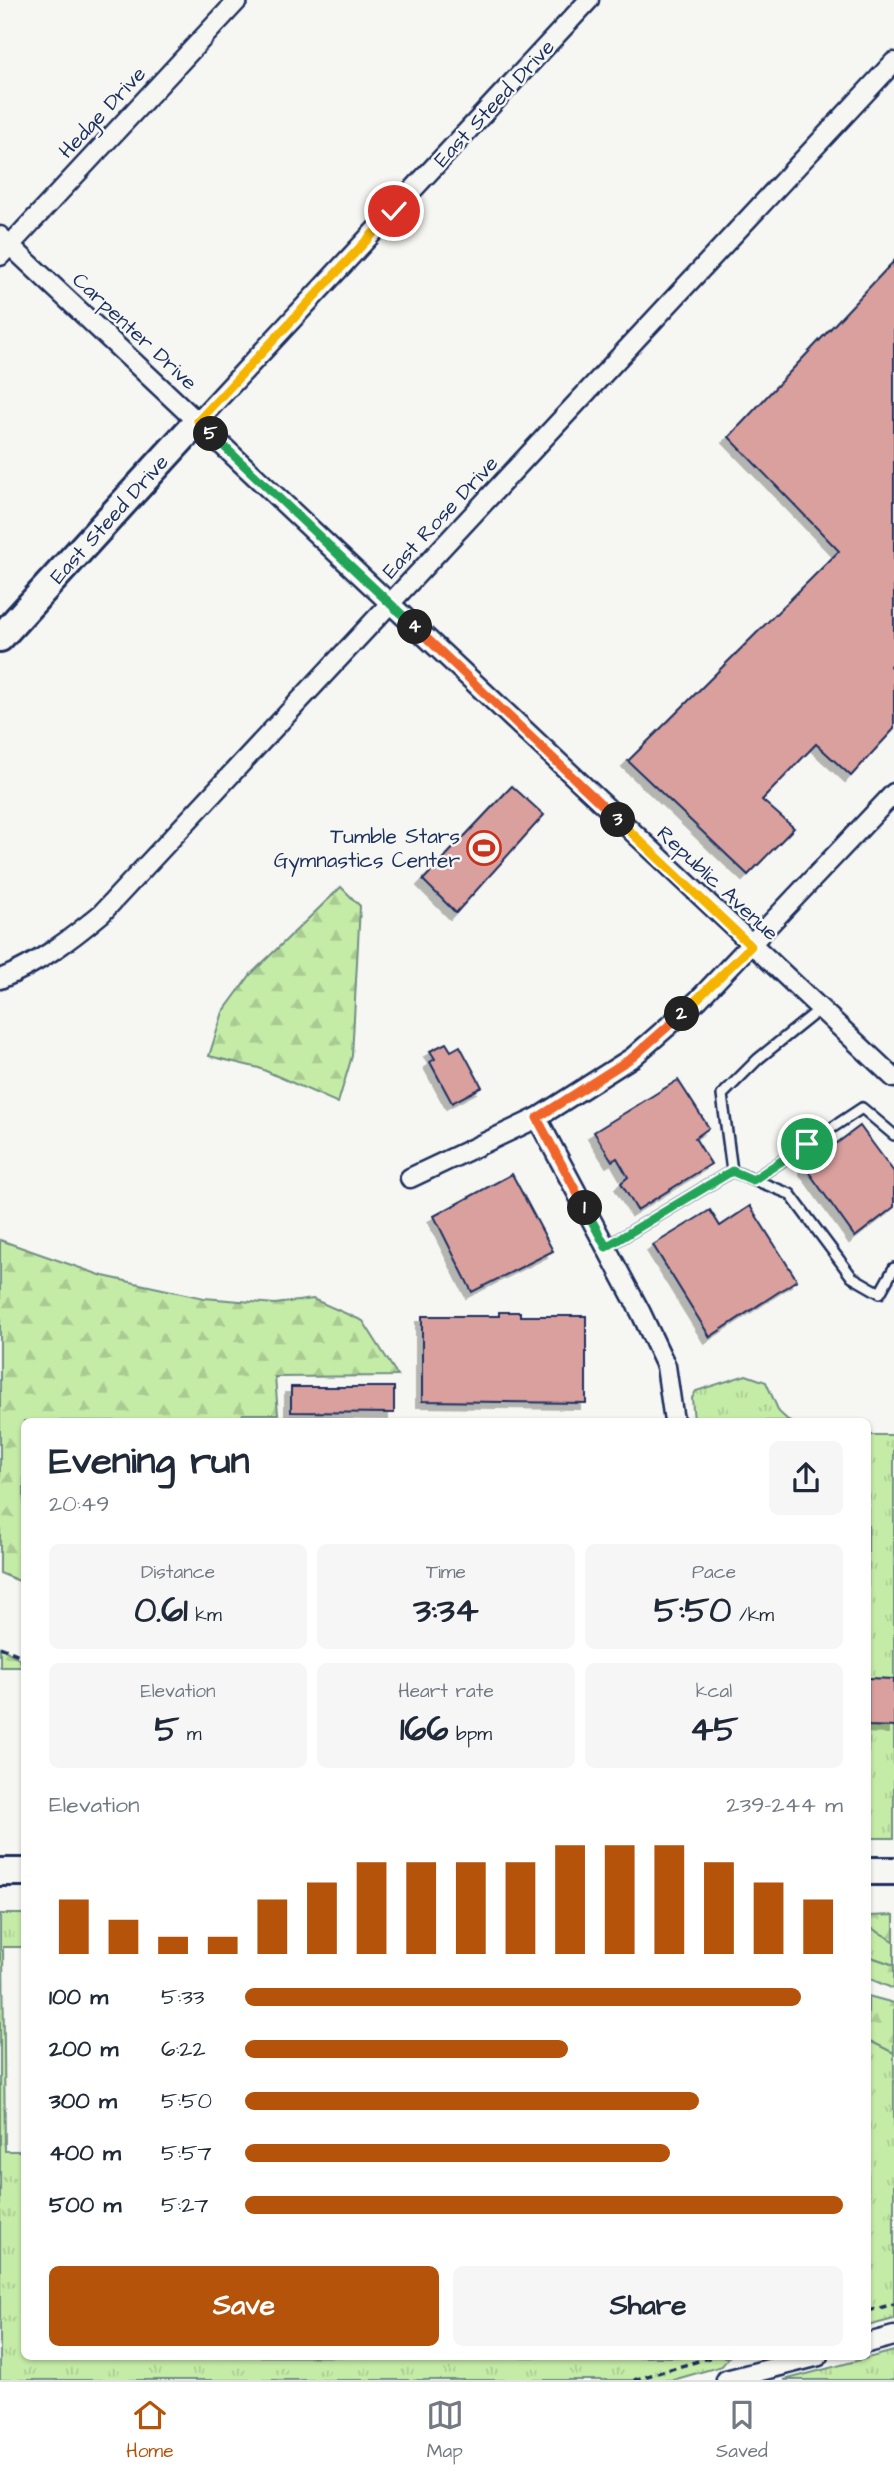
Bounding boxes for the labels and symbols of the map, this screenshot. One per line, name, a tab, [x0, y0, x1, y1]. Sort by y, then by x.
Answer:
street label: East Steed Drive	[427, 33, 561, 174]
street label: Hedge Drive	[52, 60, 154, 166]
pin	[364, 181, 424, 241]
street label: Carpenter Drive	[65, 266, 203, 398]
pin: 5	[194, 416, 228, 452]
street label: East Steed Drive	[43, 448, 175, 590]
street label: East Rose Drive	[376, 450, 505, 585]
pin: 4	[398, 610, 432, 644]
pin: 3	[600, 802, 636, 838]
street label: Republic Avenue	[650, 819, 785, 948]
place label: Tumble Stars Gymnastics Center	[274, 822, 460, 877]
sports icon: Tumble Stars Gymnastics Center	[465, 829, 503, 867]
pin: 2	[664, 996, 700, 1032]
pin	[777, 1114, 837, 1174]
pin: 1	[568, 1190, 602, 1226]

